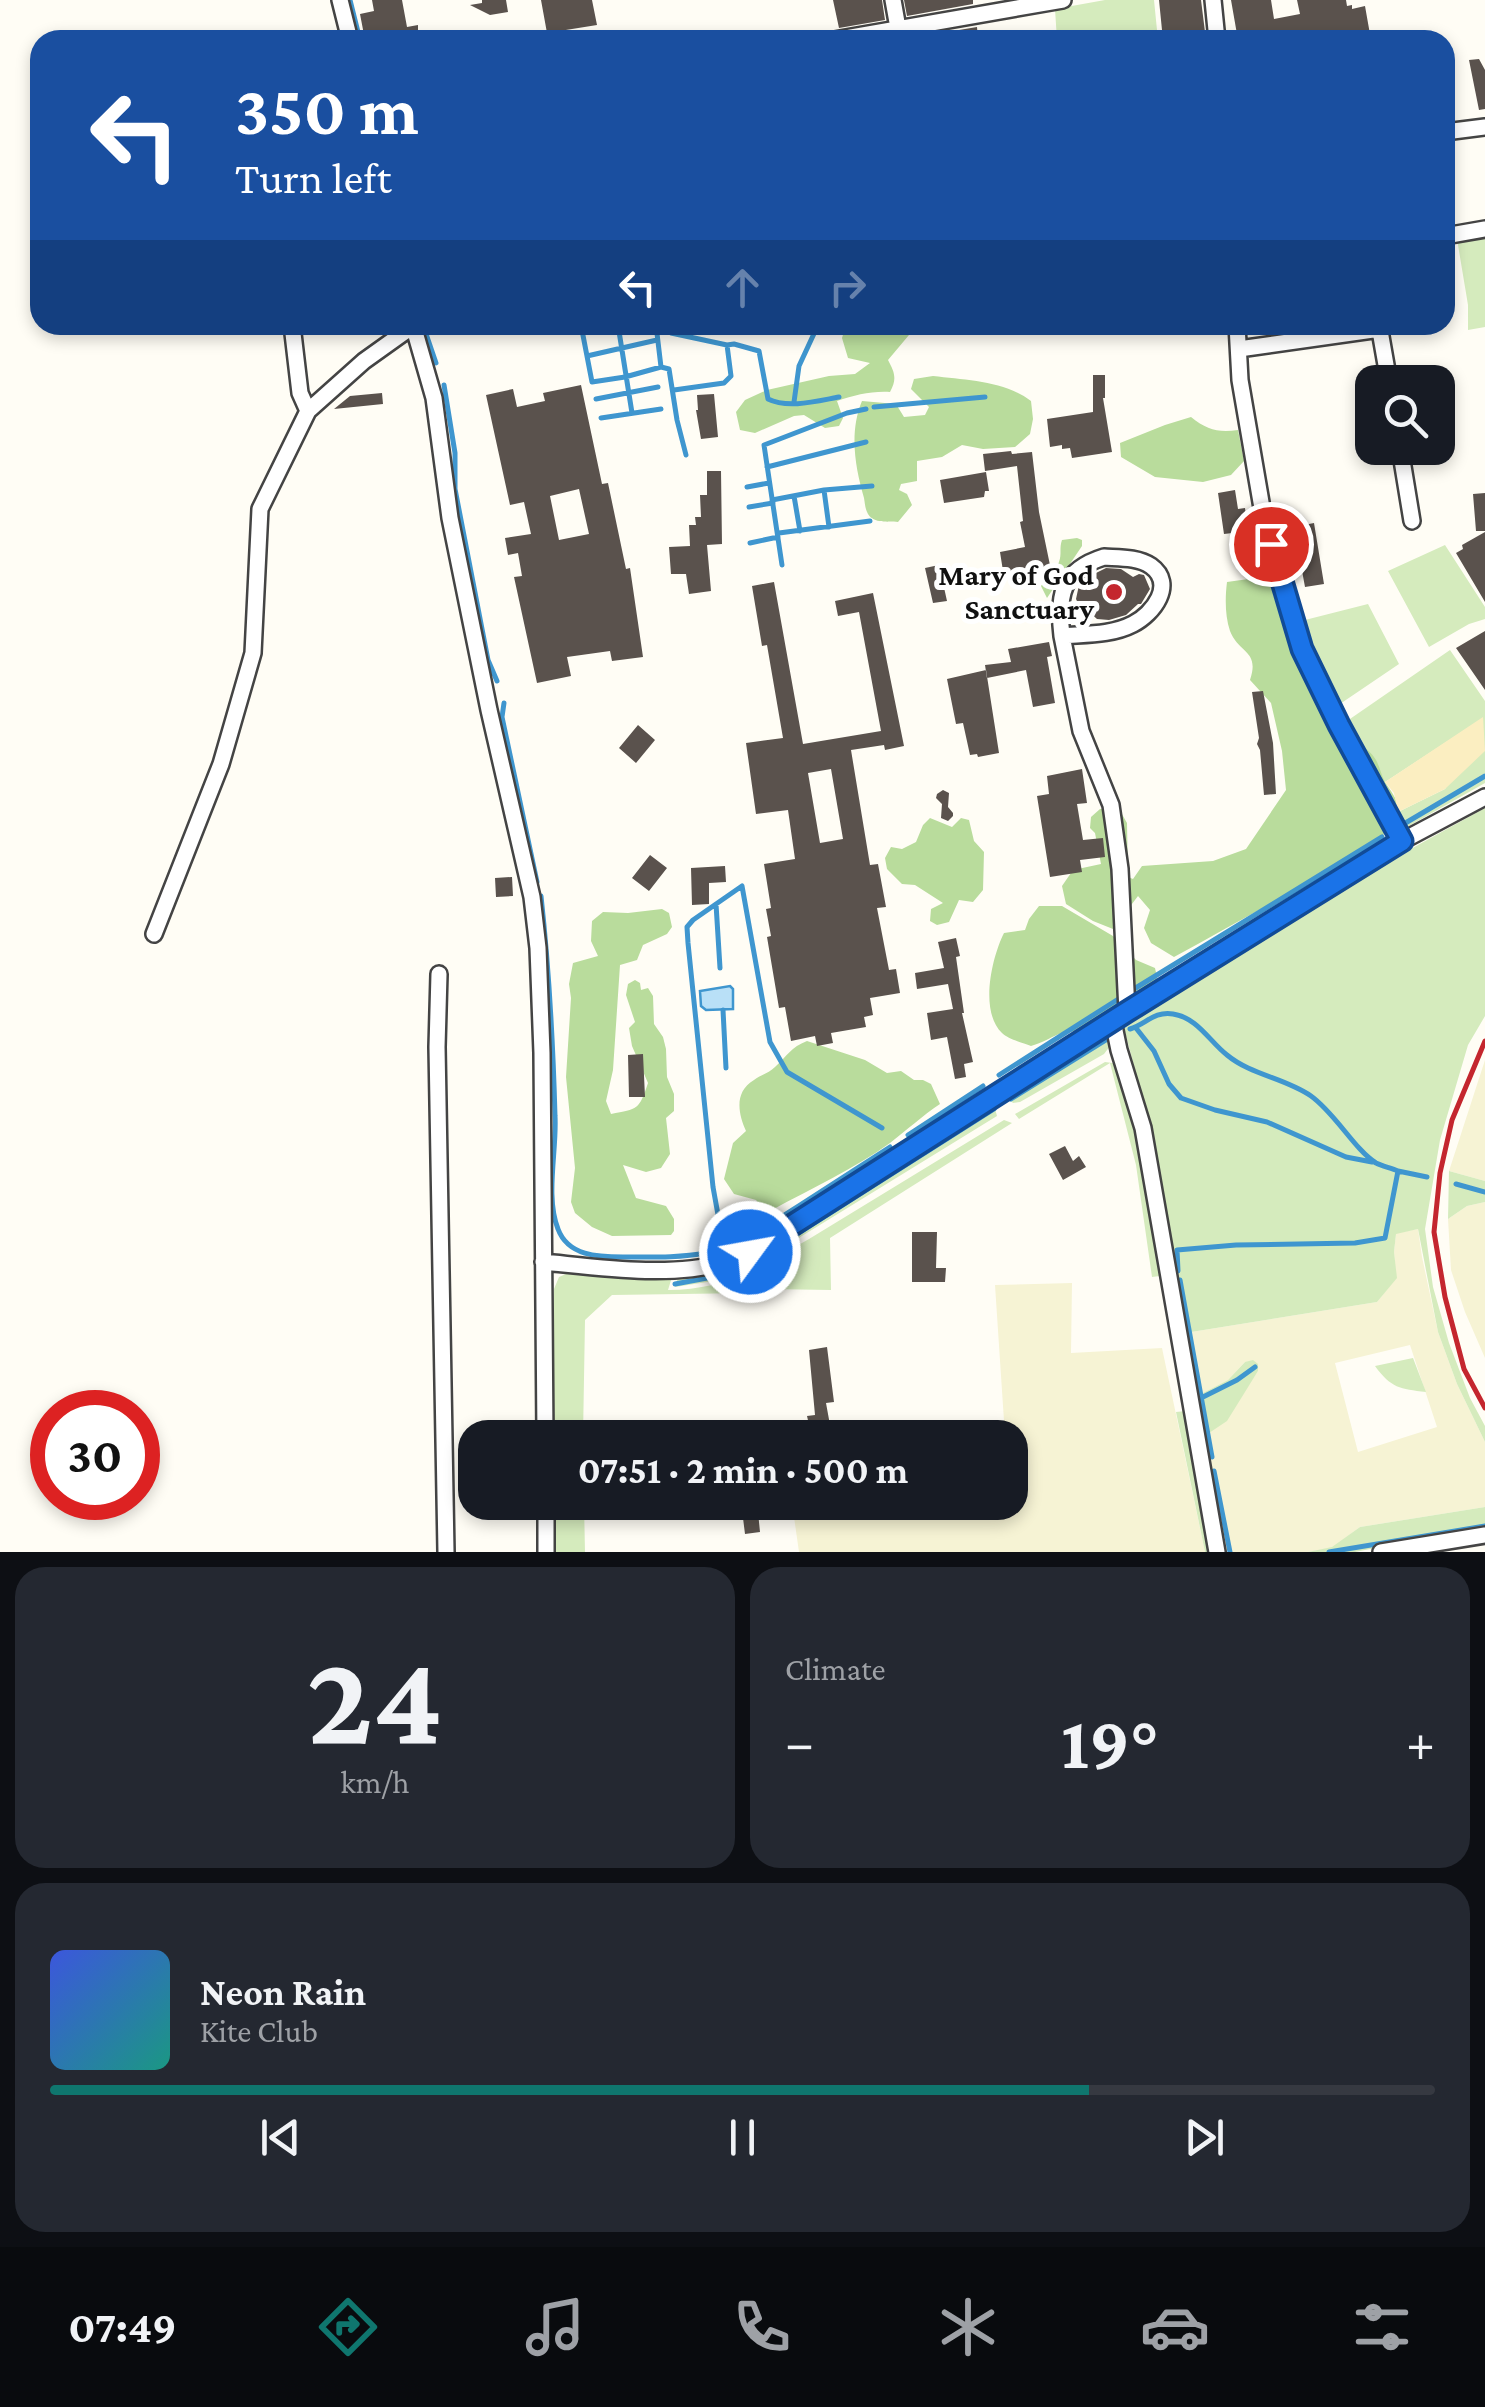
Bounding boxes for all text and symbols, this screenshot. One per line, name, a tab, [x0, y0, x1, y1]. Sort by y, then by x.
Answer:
icon: left	[70, 70, 200, 200]
text: 350 m	[235, 71, 419, 149]
text: Turn left	[235, 153, 392, 203]
icon: left	[610, 260, 665, 315]
icon: ahead	[715, 260, 770, 315]
icon: right	[820, 260, 875, 315]
map controls	[1355, 365, 1455, 465]
button: search	[1355, 365, 1455, 465]
pin	[1229, 502, 1314, 587]
icon: arrive	[1244, 517, 1299, 572]
place label: Mary of God Sanctuary	[938, 558, 1095, 625]
marker: Mary of God Sanctuary	[1103, 581, 1125, 603]
position arrow	[698, 1200, 802, 1304]
speed limit sign: 30	[30, 1390, 160, 1520]
text: 07:51 · 2 min · 500 m	[578, 1449, 908, 1491]
text: 24	[307, 1626, 443, 1771]
text: Climate	[785, 1651, 886, 1687]
text: 19°	[1061, 1701, 1159, 1784]
text: −	[785, 1712, 814, 1773]
text: +	[1406, 1712, 1435, 1773]
text: km/h	[341, 1764, 410, 1800]
text: Neon Rain	[200, 1971, 366, 2013]
text: Kite Club	[200, 2013, 318, 2049]
icon: previous	[253, 2110, 308, 2165]
icon: pause	[715, 2110, 770, 2165]
icon: next	[1177, 2110, 1232, 2165]
icon: directions	[313, 2292, 383, 2362]
icon: music	[520, 2292, 590, 2362]
icon: phone	[727, 2292, 797, 2362]
icon: climate	[933, 2292, 1003, 2362]
icon: car	[1140, 2292, 1210, 2362]
icon: filters	[1347, 2292, 1417, 2362]
text: 07:49	[68, 2302, 177, 2352]

